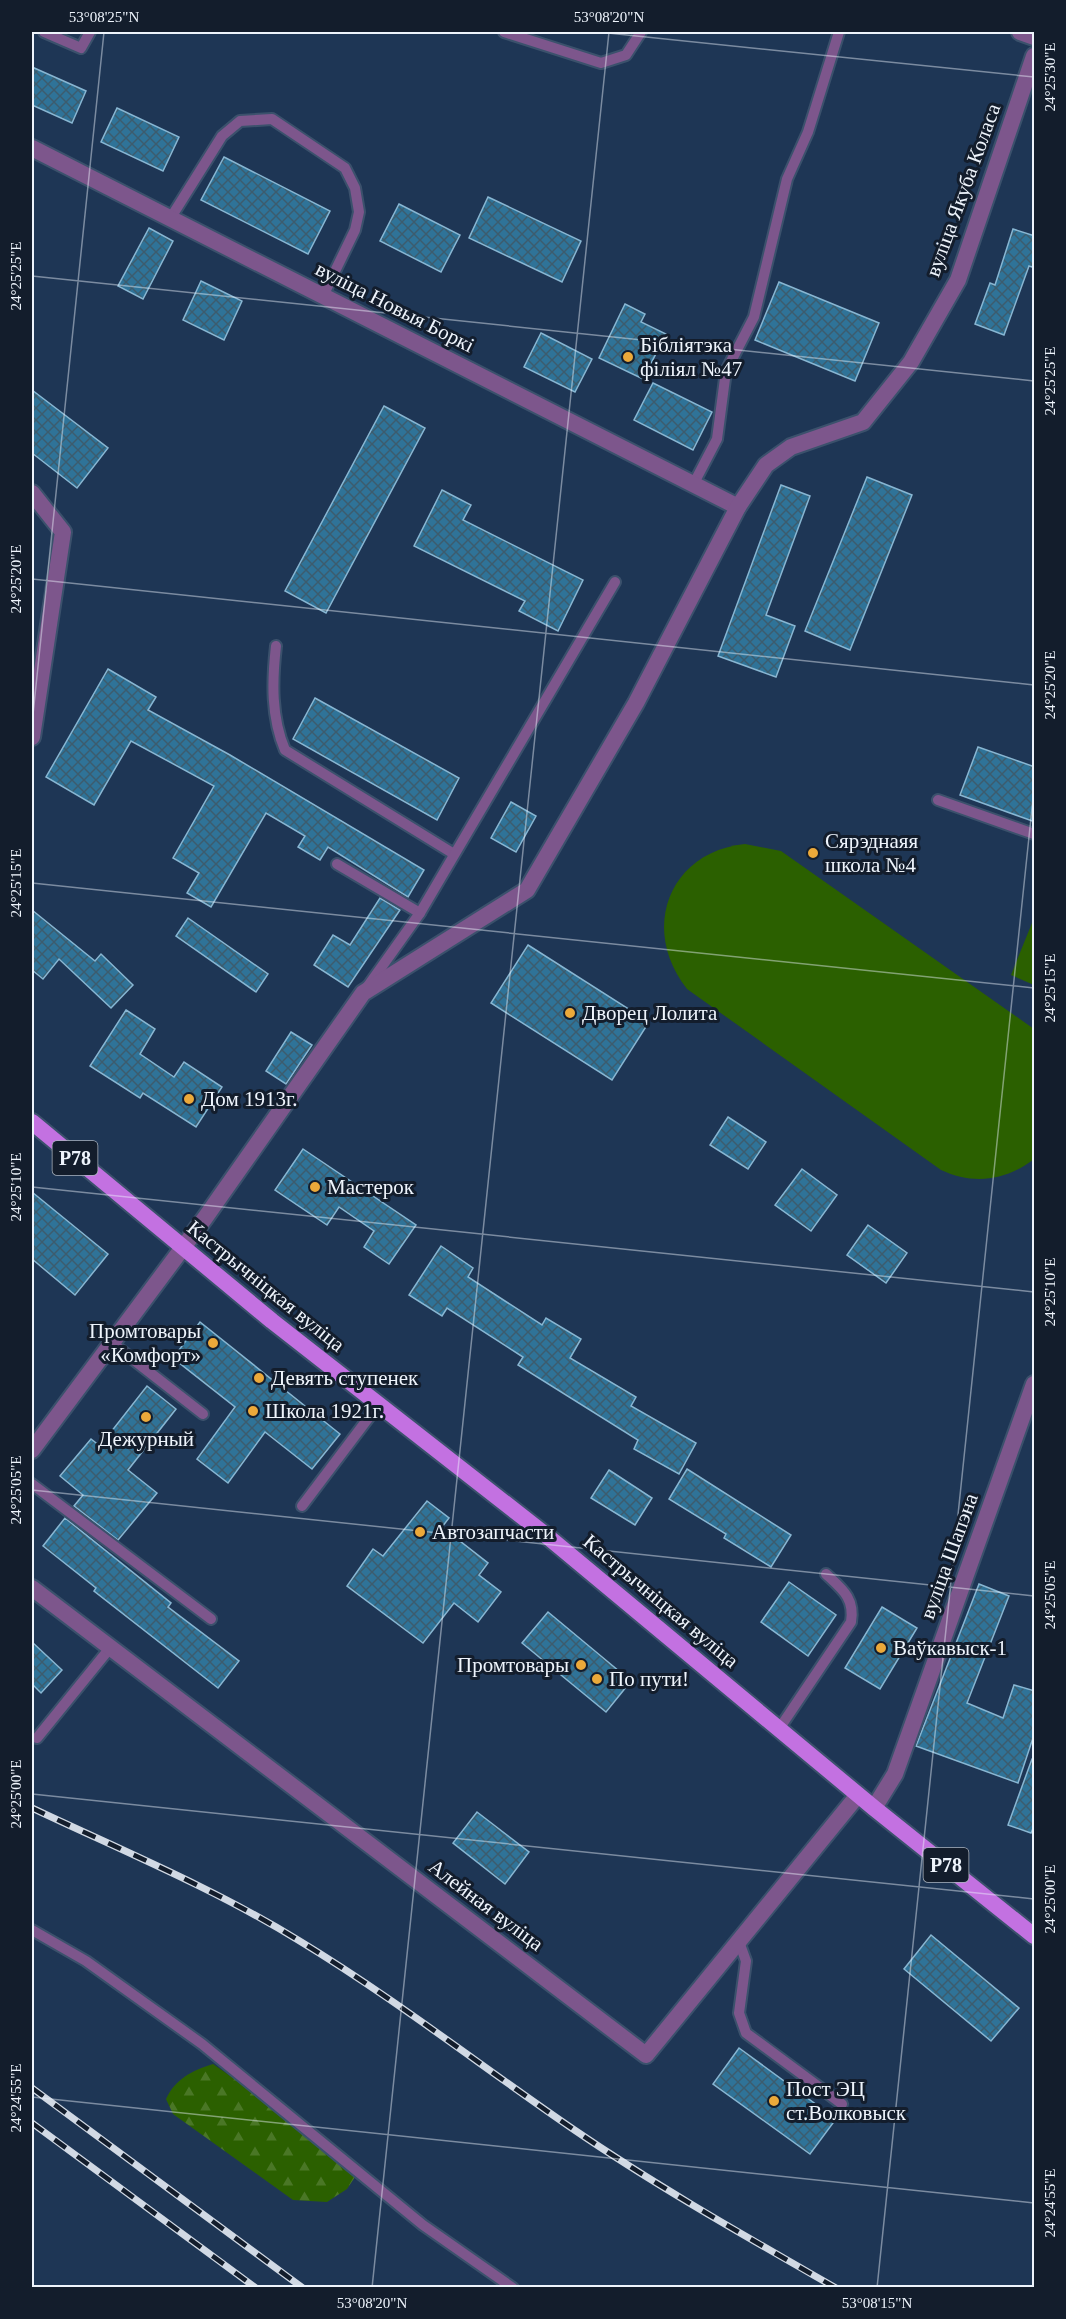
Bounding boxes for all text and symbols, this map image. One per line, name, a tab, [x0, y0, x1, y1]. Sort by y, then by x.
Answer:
text: 53°08'25"N	[69, 9, 139, 25]
text: 53°08'20"N	[574, 9, 644, 25]
text: 24°25'30"E	[1042, 43, 1058, 112]
street label: вуліца Якуба Коласа	[921, 100, 1006, 280]
text: 24°25'25"E	[8, 242, 24, 311]
street label: вуліца Новыя Боркі	[312, 257, 478, 357]
place label: Бібліятэка філіял №47	[640, 333, 742, 381]
text: 24°25'25"E	[1042, 347, 1058, 416]
marker: Бібліятэка філіял №47	[621, 350, 635, 364]
text: 24°25'20"E	[8, 545, 24, 614]
text: 24°25'20"E	[1042, 651, 1058, 720]
place label: Сярэднаяя школа №4	[825, 829, 919, 877]
marker: Сярэднаяя школа №4	[806, 846, 820, 860]
text: 24°25'15"E	[8, 849, 24, 918]
text: 24°25'15"E	[1042, 954, 1058, 1023]
place label: Дворец Лолита	[582, 1001, 718, 1025]
marker: Дворец Лолита	[563, 1006, 577, 1020]
place label: Дом 1913г.	[201, 1087, 297, 1111]
marker: Дом 1913г.	[182, 1092, 196, 1106]
road number: Р78	[52, 1141, 98, 1175]
text: 24°25'10"E	[8, 1153, 24, 1222]
place label: Мастерок	[327, 1175, 415, 1199]
marker: Мастерок	[308, 1180, 322, 1194]
street label: Кастрычніцкая вуліца	[183, 1215, 350, 1357]
text: 24°25'10"E	[1042, 1258, 1058, 1327]
place label: Промтовары «Комфорт»	[89, 1319, 201, 1367]
marker: Промтовары «Комфорт»	[206, 1336, 220, 1350]
place label: Девять ступенек	[271, 1366, 419, 1390]
marker: Девять ступенек	[252, 1371, 266, 1385]
place label: Школа 1921г.	[265, 1399, 384, 1423]
marker: Школа 1921г.	[246, 1404, 260, 1418]
marker: Дежурный	[139, 1410, 153, 1424]
place label: Дежурный	[98, 1427, 194, 1451]
text: 24°25'05"E	[8, 1456, 24, 1525]
street label: вуліца Шапэна	[915, 1489, 983, 1622]
place label: Автозапчасти	[432, 1520, 554, 1544]
marker: Автозапчасти	[413, 1525, 427, 1539]
street label: Кастрычніцкая вуліца	[579, 1529, 744, 1673]
text: 24°25'05"E	[1042, 1561, 1058, 1630]
place label: Ваўкавыск-1	[893, 1636, 1007, 1660]
marker: Ваўкавыск-1	[874, 1641, 888, 1655]
place label: Промтовары	[457, 1653, 569, 1677]
marker: Промтовары	[574, 1658, 588, 1672]
place label: По пути!	[609, 1667, 689, 1691]
marker: По пути!	[590, 1672, 604, 1686]
text: 24°25'00"E	[8, 1760, 24, 1829]
road number: Р78	[924, 1848, 968, 1882]
street label: Алейная вуліца	[424, 1854, 549, 1956]
text: 24°25'00"E	[1042, 1865, 1058, 1934]
text: 24°24'55"E	[8, 2064, 24, 2133]
place label: Пост ЭЦ ст.Волковыск	[786, 2077, 907, 2125]
marker: Пост ЭЦ ст.Волковыск	[767, 2094, 781, 2108]
text: 24°24'55"E	[1042, 2169, 1058, 2238]
text: 53°08'20"N	[337, 2295, 407, 2311]
text: 53°08'15"N	[842, 2295, 912, 2311]

